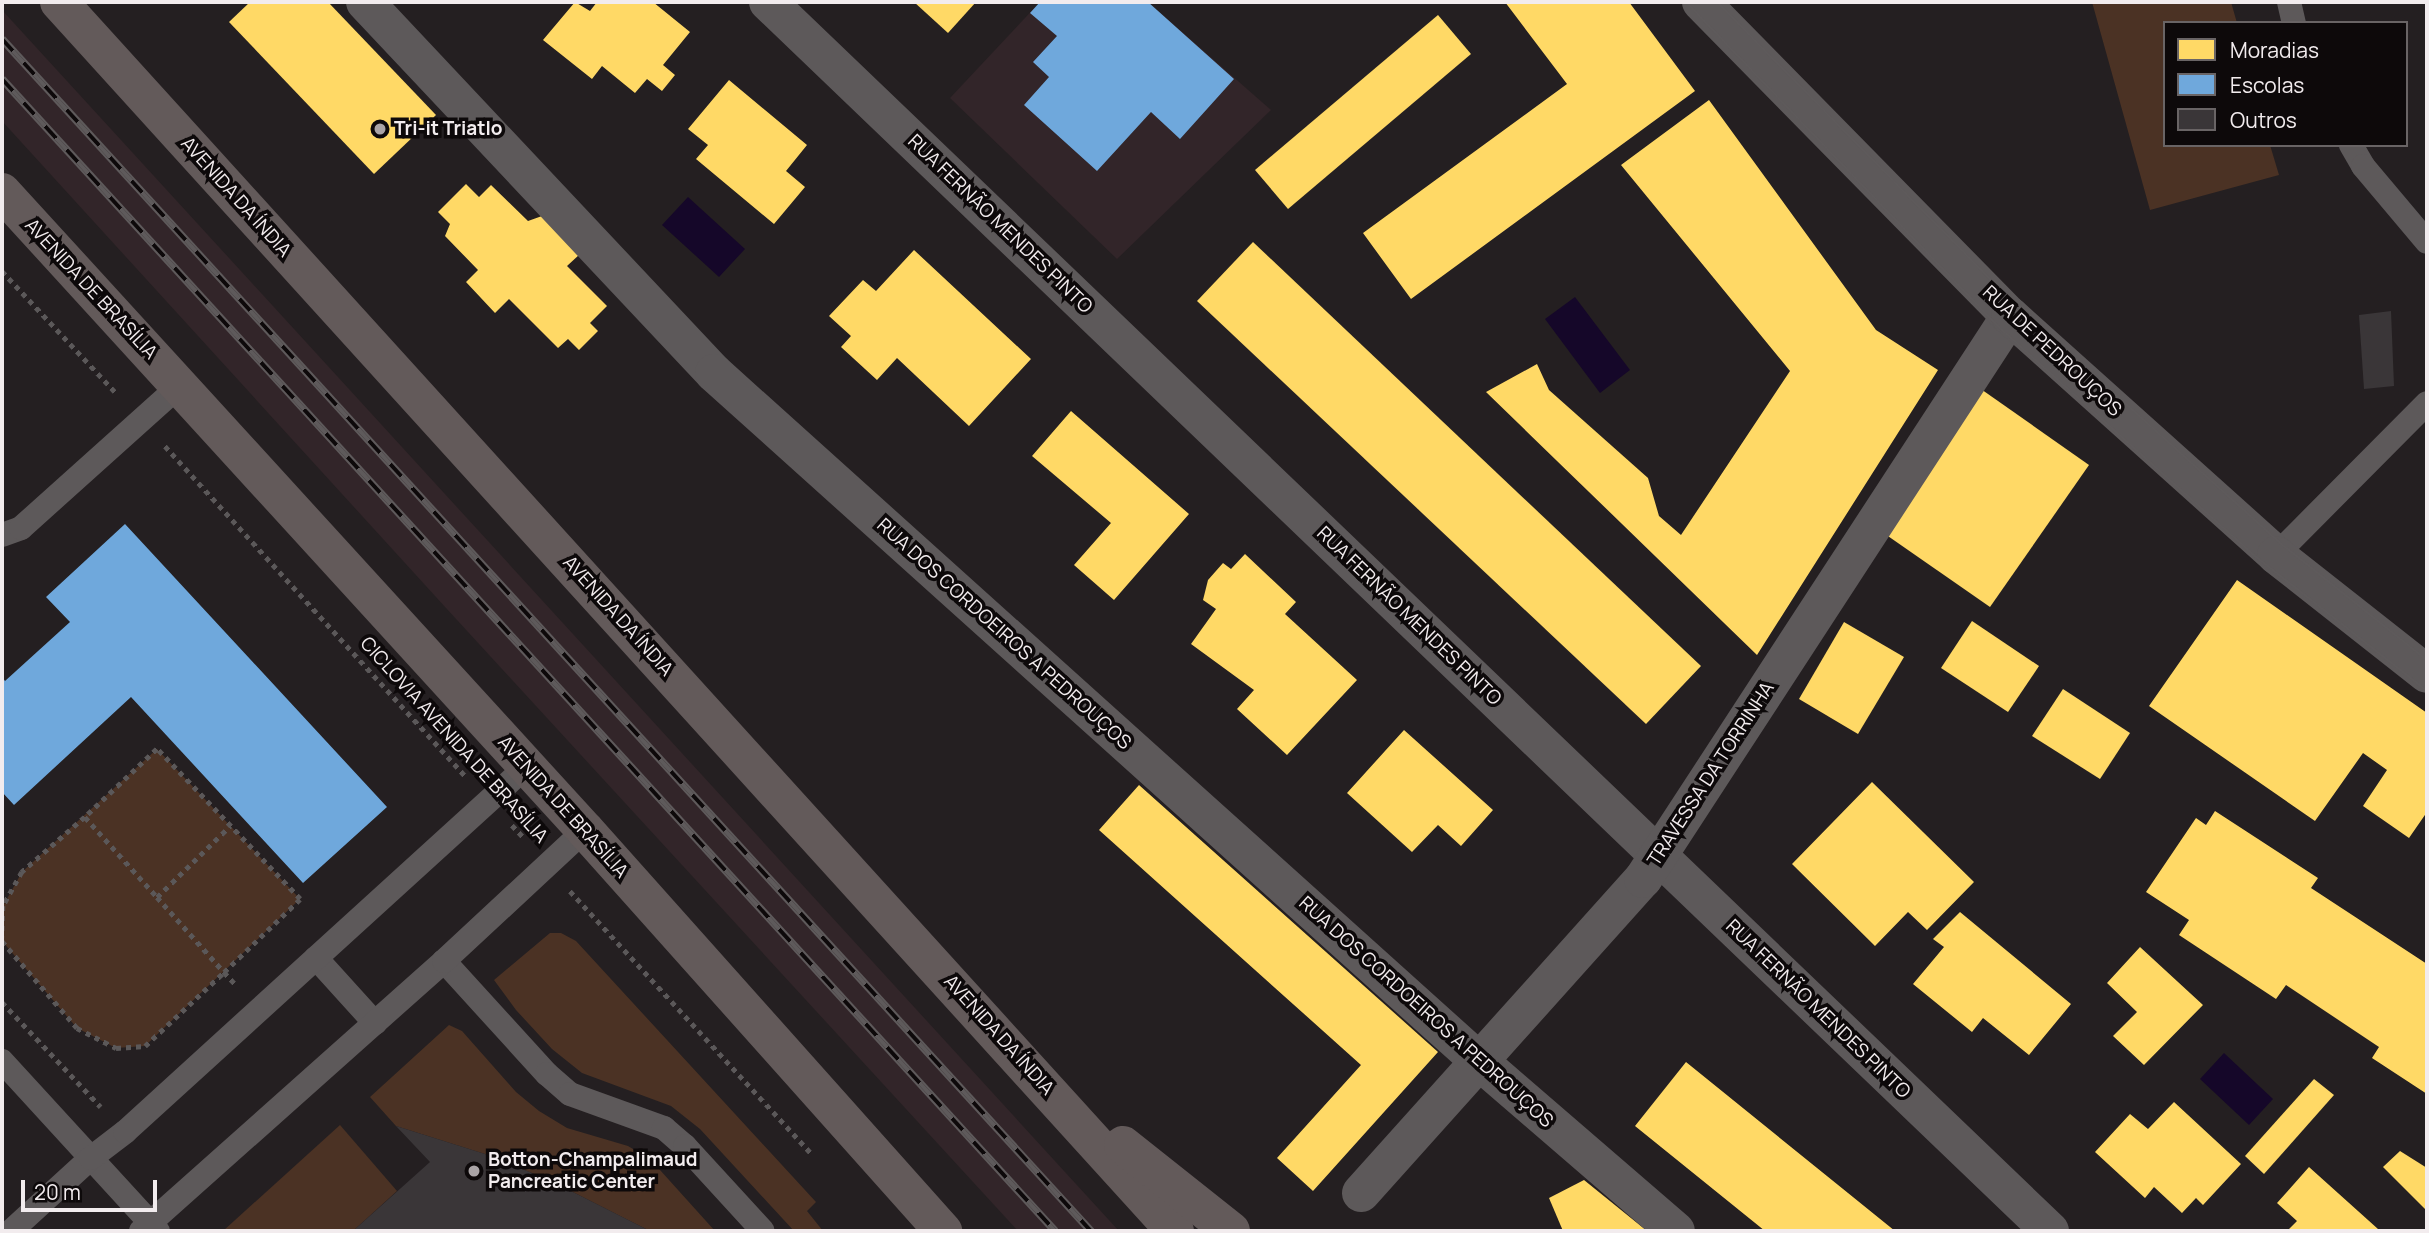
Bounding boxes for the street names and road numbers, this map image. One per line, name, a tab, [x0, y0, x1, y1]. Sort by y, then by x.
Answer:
street label: RUA FERNÃO MENDES PINTO	[903, 130, 1097, 318]
street label: AVENIDA DA ÍNDIA	[176, 132, 296, 262]
street label: AVENIDA DE BRASÍLIA	[20, 214, 162, 364]
street label: RUA DE PEDROUÇOS	[1978, 281, 2126, 421]
street label: RUA DOS CORDOEIROS A PEDROUÇOS	[872, 514, 1136, 754]
street label: RUA FERNÃO MENDES PINTO	[1312, 522, 1506, 710]
street label: AVENIDA DA ÍNDIA	[558, 551, 678, 681]
street label: CICLOVIA AVENIDA DE BRASÍLIA	[355, 632, 553, 848]
street label: TRAVESSA DA TORRINHA	[1643, 678, 1779, 870]
street label: AVENIDA DE BRASÍLIA	[493, 731, 633, 883]
street label: RUA DOS CORDOEIROS A PEDROUÇOS	[1294, 892, 1558, 1132]
street label: RUA FERNÃO MENDES PINTO	[1721, 915, 1915, 1103]
street label: AVENIDA DA ÍNDIA	[939, 970, 1059, 1100]

